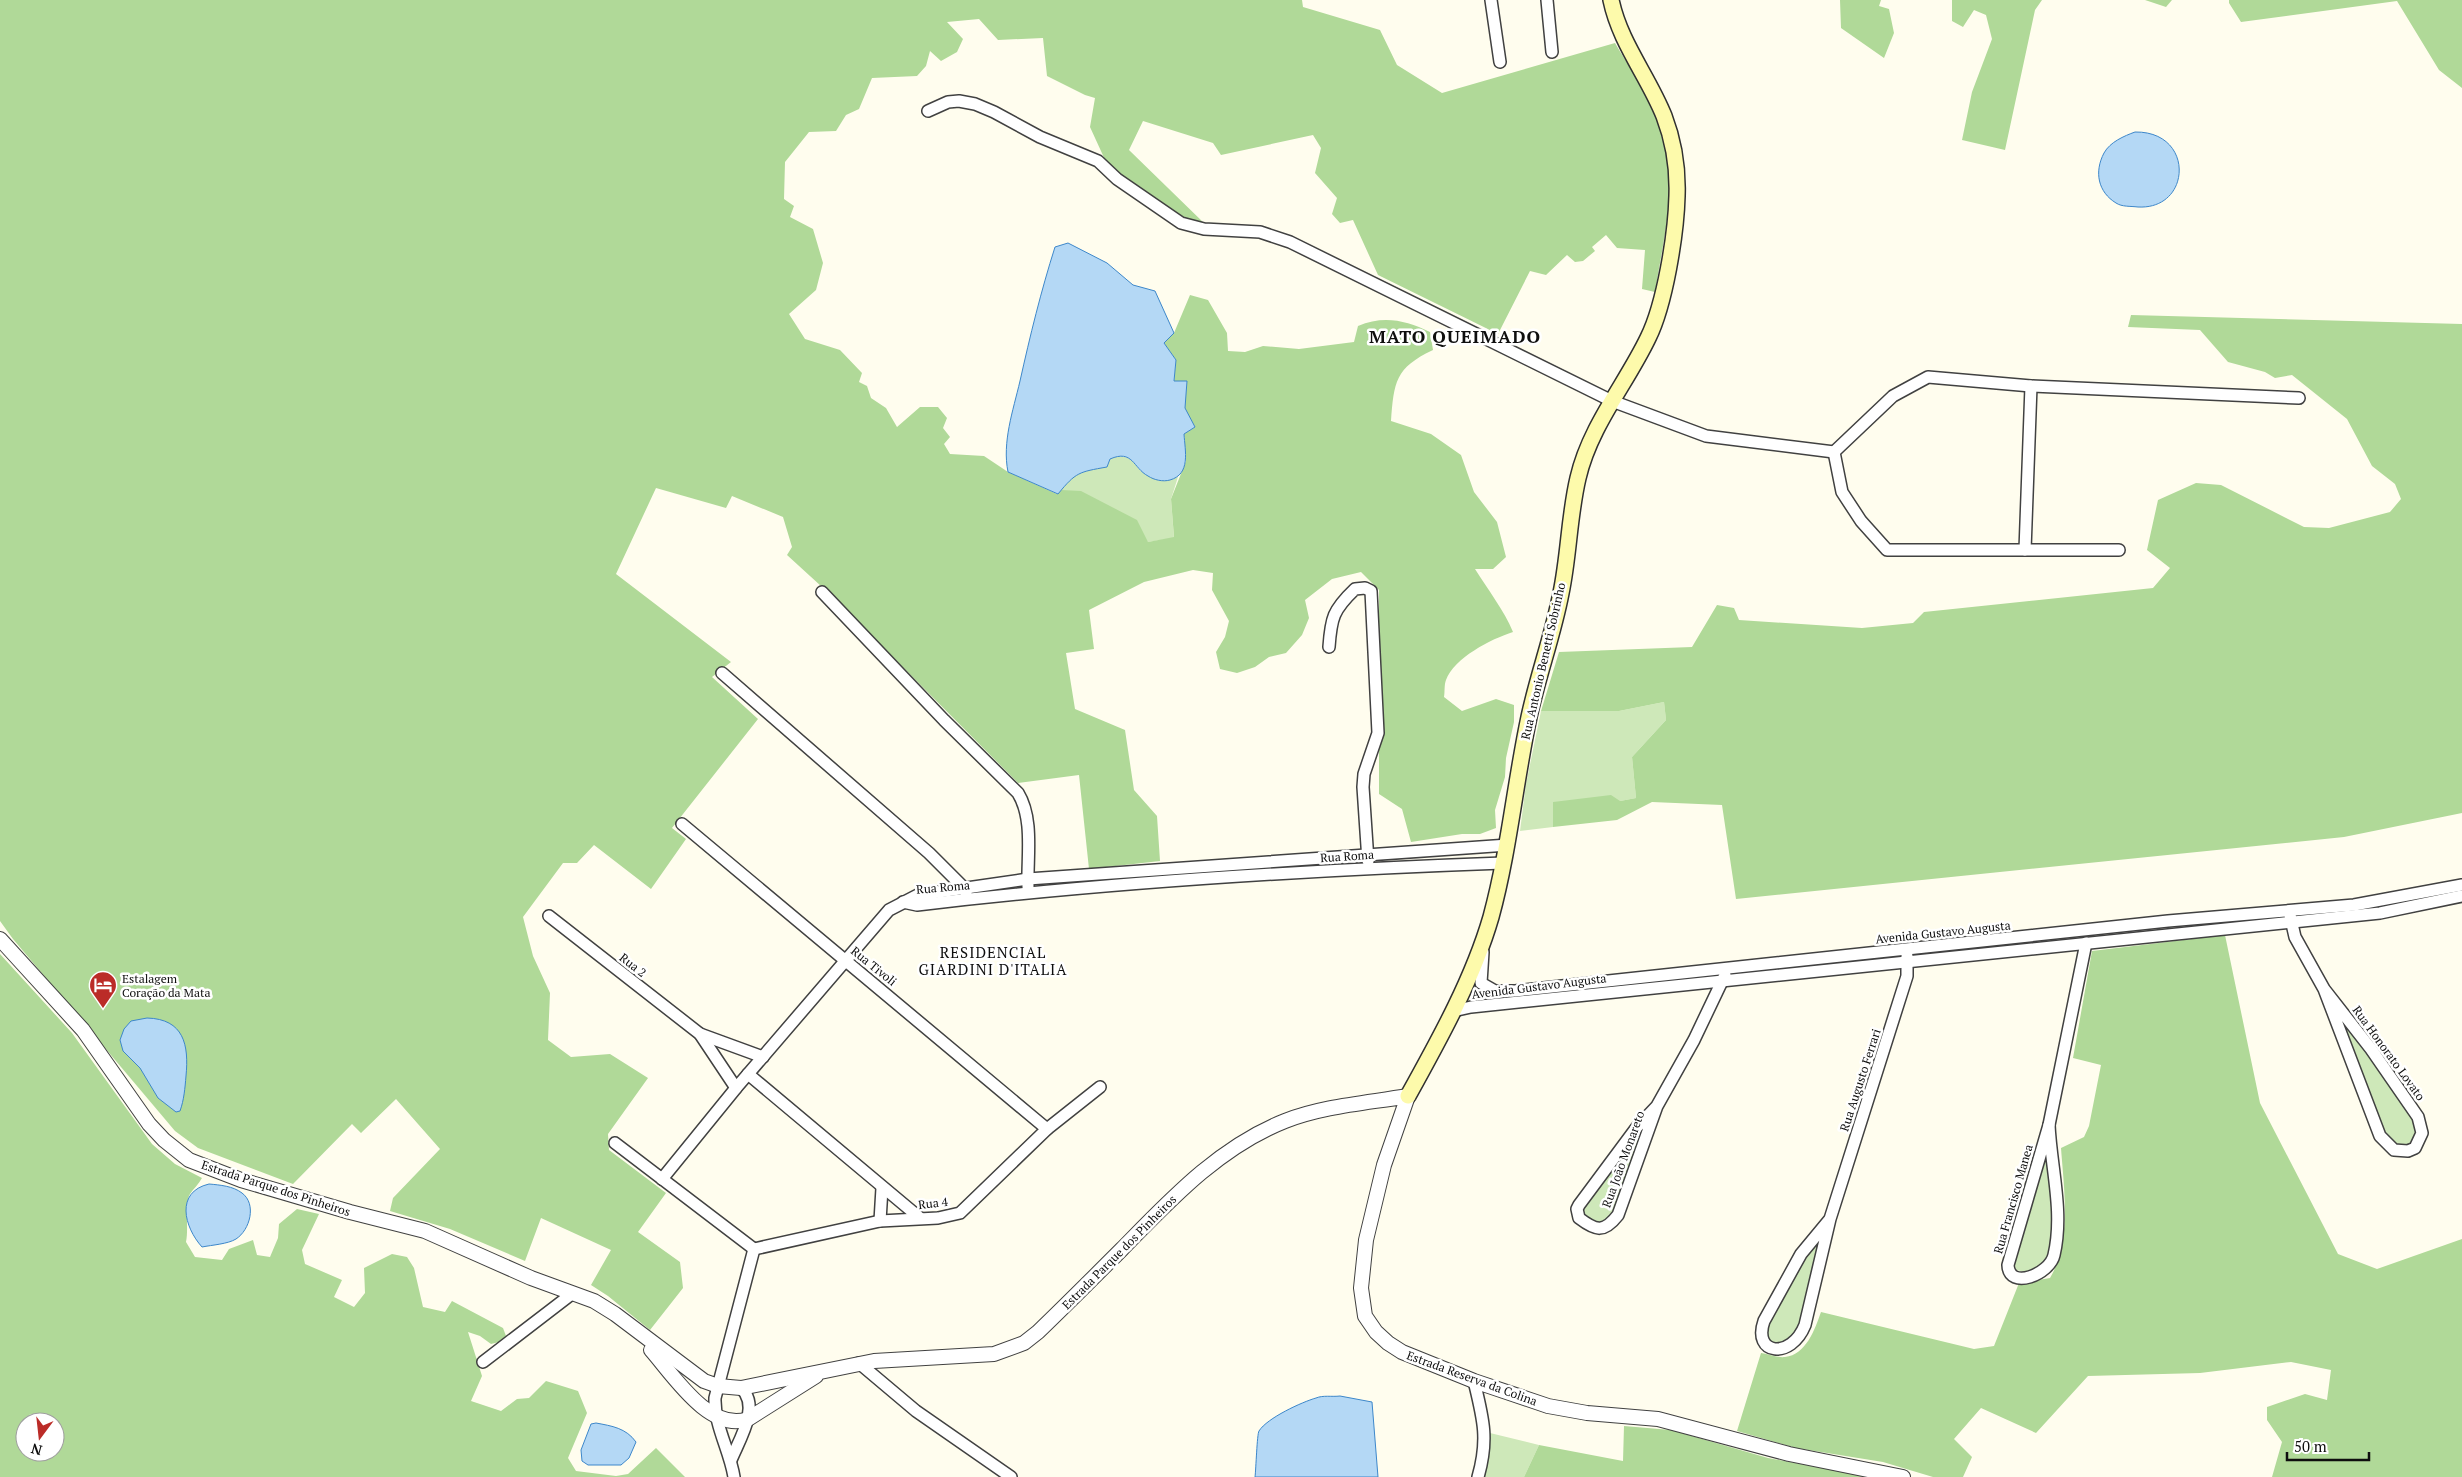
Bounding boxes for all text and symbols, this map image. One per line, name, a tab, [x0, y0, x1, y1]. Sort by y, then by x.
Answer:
district label: MATO QUEIMADO	[1369, 324, 1541, 348]
street label: Rua Antonio Benetti Sobrinho	[1518, 581, 1568, 741]
street label: Rua Roma	[1320, 847, 1374, 865]
street label: Rua Roma	[915, 877, 971, 897]
street label: Avenida Gustavo Augusta	[1875, 917, 2011, 947]
district label: RESIDENCIAL GIARDINI D'ITALIA	[918, 942, 1068, 979]
street label: Rua Tivoli	[848, 943, 900, 989]
street label: Rua 2	[617, 950, 649, 980]
hotel icon: Estalagem Coração da Mata	[88, 970, 118, 1009]
street label: Avenida Gustavo Augusta	[1471, 970, 1607, 1002]
place label: Estalagem Coração da Mata	[122, 971, 211, 1000]
street label: Rua Honorato Lovato	[2350, 1003, 2429, 1104]
street label: Rua Augusto Ferrari	[1836, 1027, 1884, 1133]
street label: Rua João Monareto	[1599, 1108, 1648, 1209]
street label: Rua Francisco Manea	[1990, 1143, 2036, 1255]
street label: Estrada Parque dos Pinheiros	[200, 1157, 352, 1219]
street label: Estrada Parque dos Pinheiros	[1059, 1192, 1179, 1312]
street label: Rua 4	[917, 1194, 949, 1212]
street label: Estrada Reserva da Colina	[1405, 1347, 1539, 1409]
north arrow	[15, 1412, 65, 1462]
scale bar	[2287, 1430, 2370, 1462]
text: 50 m	[2294, 1436, 2327, 1456]
text: N	[29, 1439, 44, 1461]

